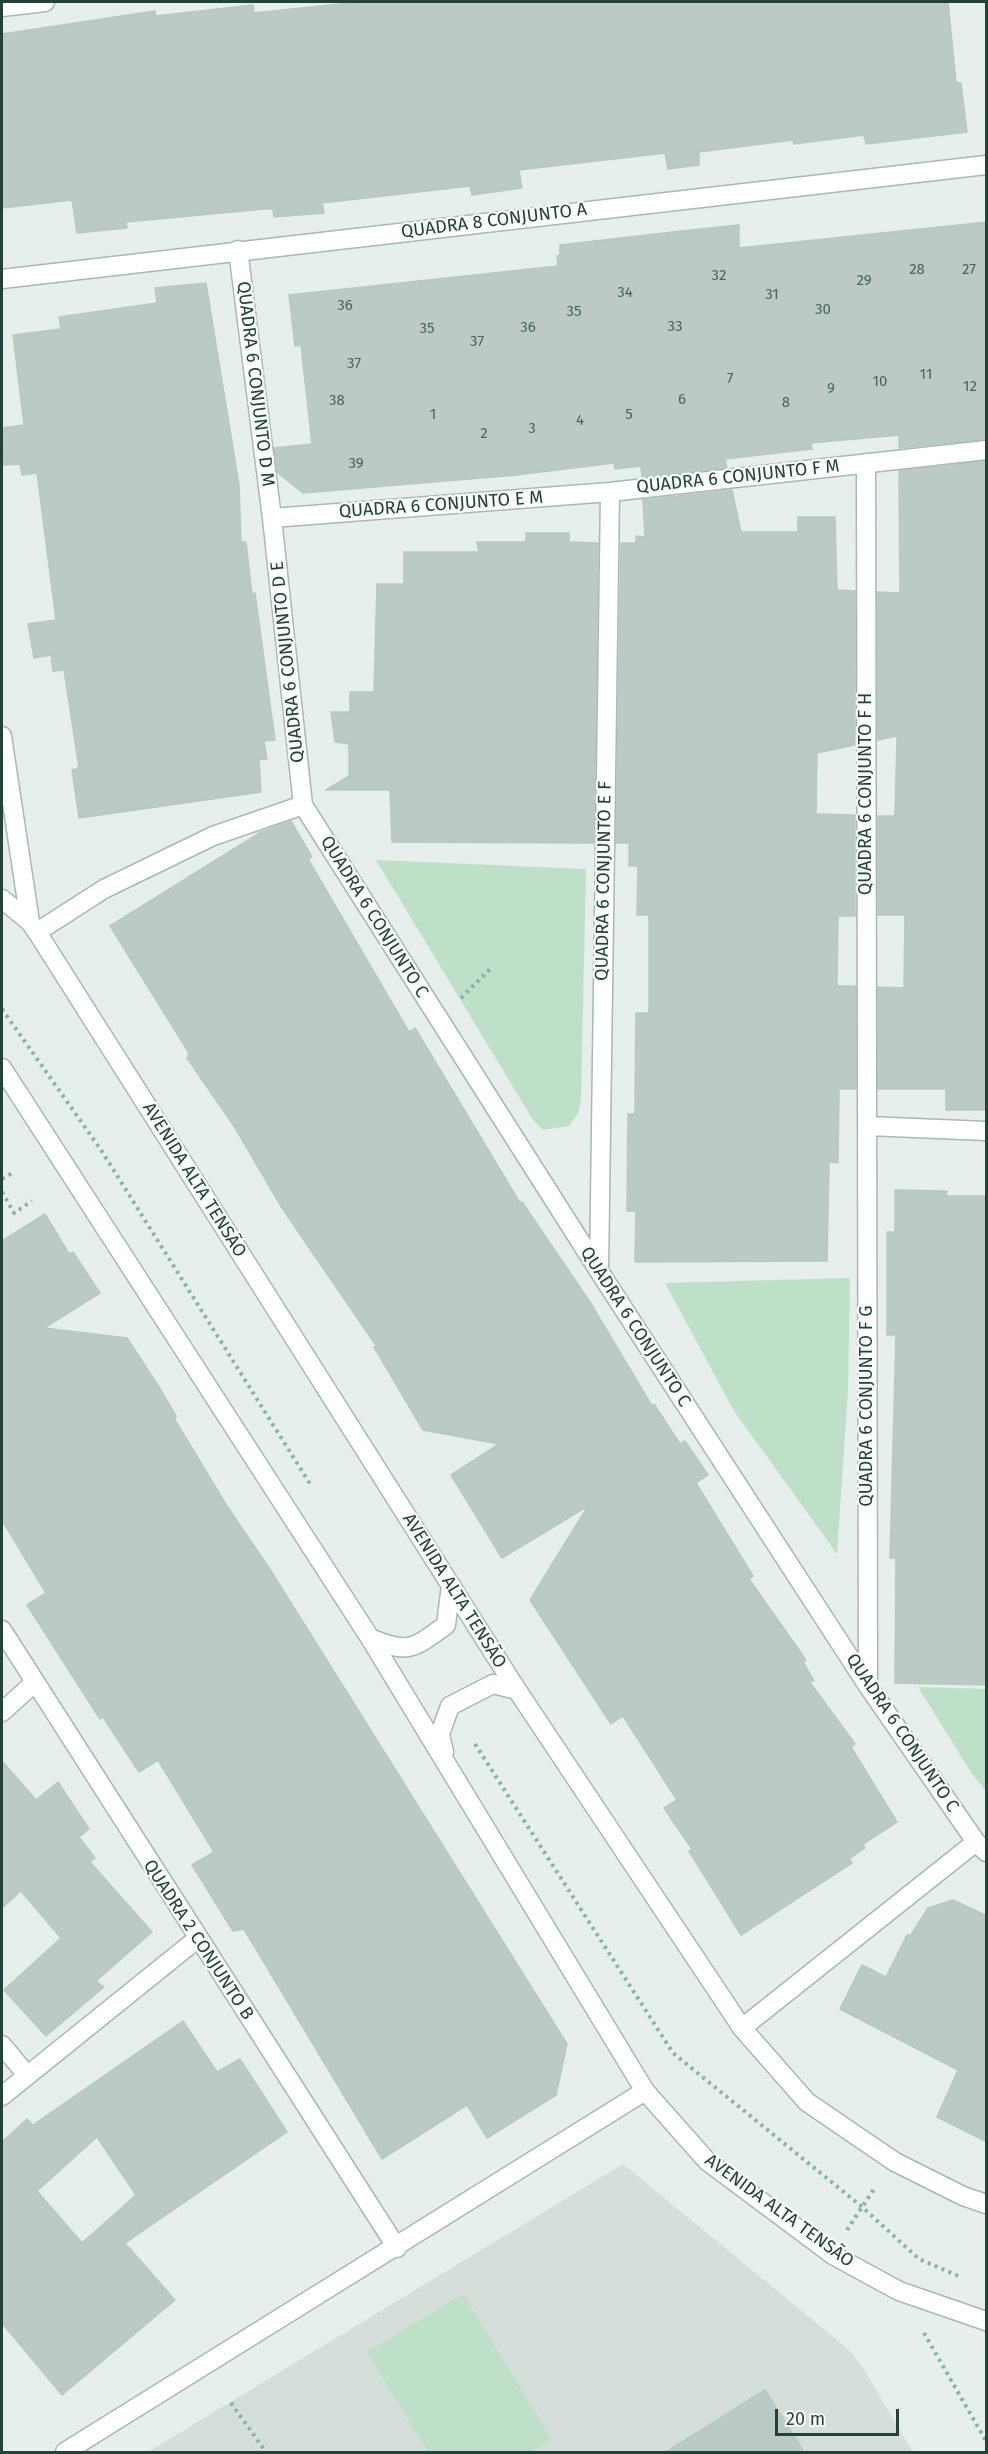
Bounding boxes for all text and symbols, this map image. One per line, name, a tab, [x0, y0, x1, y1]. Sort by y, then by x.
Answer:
street label: QUADRA 8 CONJUNTO A	[400, 199, 588, 243]
house number: 28	[909, 261, 925, 279]
house number: 27	[962, 261, 976, 279]
house number: 32	[712, 267, 726, 285]
house number: 29	[856, 272, 872, 290]
street label: QUADRA 6 CONJUNTO D M	[232, 280, 278, 488]
house number: 34	[617, 284, 633, 302]
house number: 31	[765, 286, 779, 304]
house number: 36	[337, 297, 353, 315]
house number: 30	[815, 301, 831, 319]
house number: 35	[567, 303, 581, 321]
house number: 33	[668, 318, 682, 336]
house number: 36	[520, 319, 536, 337]
house number: 35	[420, 320, 434, 338]
house number: 37	[470, 333, 484, 351]
house number: 37	[347, 355, 361, 373]
house number: 11	[920, 366, 932, 384]
house number: 7	[727, 370, 733, 388]
house number: 10	[873, 373, 887, 391]
house number: 12	[963, 378, 977, 396]
house number: 9	[827, 380, 835, 398]
house number: 6	[678, 391, 686, 409]
house number: 38	[329, 392, 345, 410]
house number: 8	[782, 394, 790, 412]
house number: 1	[430, 406, 436, 424]
house number: 5	[625, 406, 633, 424]
house number: 4	[576, 412, 584, 430]
house number: 3	[528, 420, 536, 438]
house number: 2	[480, 425, 488, 443]
house number: 39	[348, 455, 364, 473]
street label: QUADRA 6 CONJUNTO F M	[635, 456, 841, 498]
street label: QUADRA 6 CONJUNTO E M	[338, 487, 544, 523]
street label: QUADRA 6 CONJUNTO D E	[267, 560, 309, 764]
street label: QUADRA 6 CONJUNTO F H	[855, 693, 877, 895]
street label: QUADRA 6 CONJUNTO E F	[591, 781, 617, 981]
street label: QUADRA 6 CONJUNTO C	[315, 832, 433, 1002]
street label: AVENIDA ALTA TENSÃO	[138, 1099, 250, 1261]
street label: QUADRA 6 CONJUNTO C	[575, 1243, 695, 1411]
street label: QUADRA 6 CONJUNTO F G	[856, 1305, 878, 1507]
street label: AVENIDA ALTA TENSÃO	[398, 1510, 510, 1672]
street label: QUADRA 6 CONJUNTO C	[841, 1650, 963, 1816]
street label: QUADRA 2 CONJUNTO B	[138, 1856, 258, 2024]
street label: AVENIDA ALTA TENSÃO	[700, 2150, 858, 2272]
scale bar	[778, 2397, 902, 2435]
text: 20 m	[786, 2408, 825, 2430]

